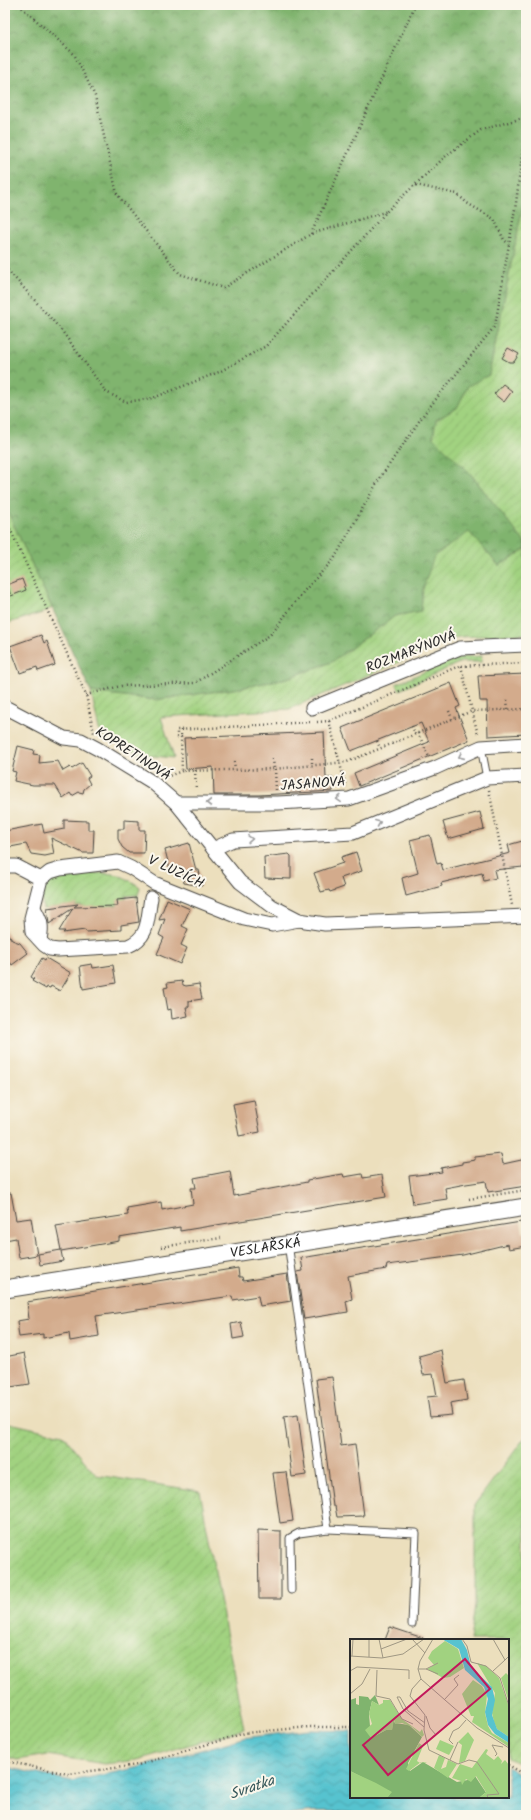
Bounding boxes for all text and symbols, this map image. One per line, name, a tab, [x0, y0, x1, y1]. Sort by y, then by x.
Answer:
street label: ROZMARÝNOVÁ	[363, 625, 459, 679]
street label: KOPRETINOVÁ	[91, 721, 175, 787]
one-way arrow	[458, 752, 465, 760]
street label: JASANOVÁ	[280, 771, 346, 797]
one-way arrow	[336, 795, 342, 804]
one-way arrow	[206, 799, 212, 807]
one-way arrow	[374, 819, 381, 827]
one-way arrow	[247, 835, 253, 843]
street label: V LUZÍCH	[144, 849, 208, 895]
street label: VESLAŘSKÁ	[229, 1232, 303, 1264]
inset map	[350, 1639, 509, 1798]
water label: Svratka	[226, 1769, 279, 1807]

